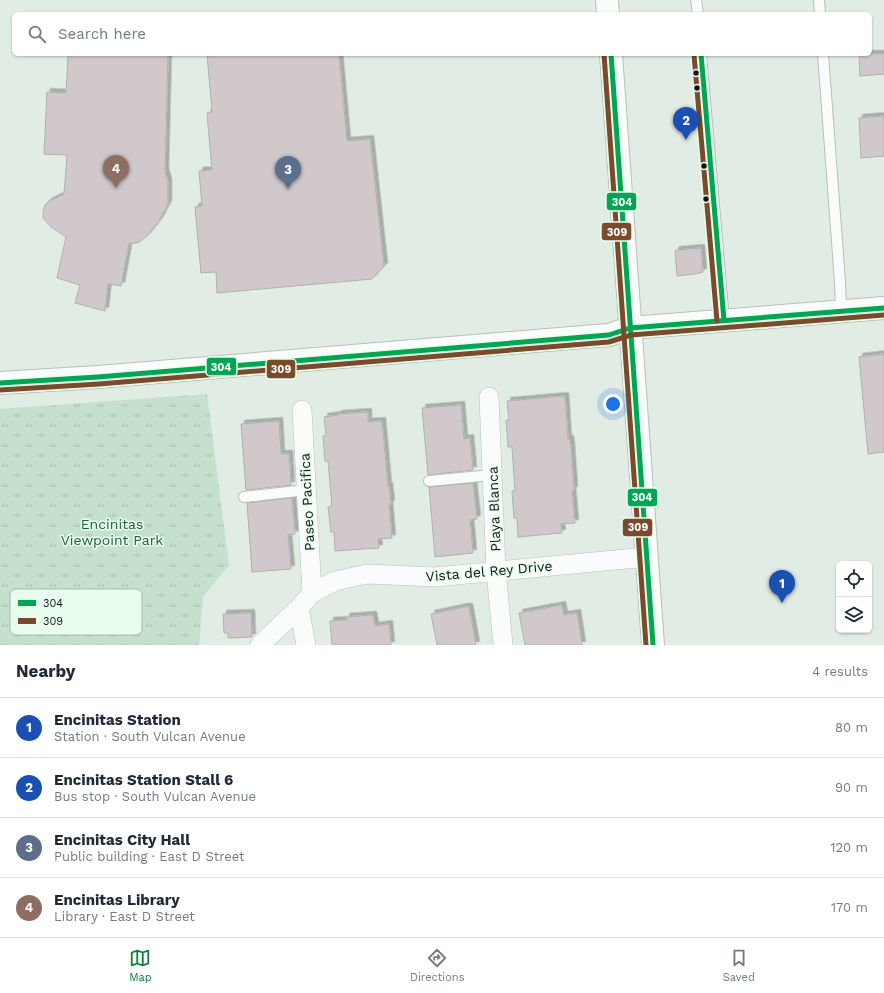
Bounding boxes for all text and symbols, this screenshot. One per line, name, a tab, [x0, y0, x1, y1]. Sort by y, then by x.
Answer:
search box	[12, 12, 872, 56]
icon: search	[26, 23, 48, 45]
text: Search here	[58, 25, 146, 43]
unlabelled marker	[691, 68, 701, 78]
unlabelled marker	[692, 83, 702, 93]
pin: 2	[673, 107, 699, 140]
pin: 4	[103, 155, 129, 188]
pin: 3	[275, 156, 301, 189]
unlabelled marker	[699, 161, 709, 171]
line badge: 304	[606, 192, 637, 211]
unlabelled marker	[701, 194, 711, 204]
text: 304	[612, 196, 632, 209]
line badge: 309	[601, 222, 632, 241]
text: 309	[607, 226, 627, 239]
line badge: 304	[206, 357, 237, 376]
line badge: 309	[266, 359, 296, 379]
text: 304	[211, 361, 231, 374]
text: 309	[271, 363, 291, 376]
your location	[603, 394, 623, 414]
street label: Paseo Pacifica	[296, 453, 318, 551]
street label: Playa Blanca	[485, 466, 503, 552]
line badge: 304	[627, 488, 658, 507]
text: 304	[632, 491, 652, 504]
park label: Encinitas Viewpoint Park	[61, 516, 163, 548]
line badge: 309	[622, 518, 653, 537]
text: 309	[628, 521, 648, 534]
street label: Vista del Rey Drive	[425, 557, 553, 585]
map controls	[836, 561, 872, 633]
button: locate	[836, 561, 872, 597]
pin: 1	[769, 570, 795, 603]
legend	[10, 589, 142, 635]
text: 304	[43, 597, 63, 610]
button: layers	[836, 597, 872, 633]
text: 309	[43, 615, 63, 628]
text: Nearby	[16, 661, 75, 681]
text: 4 results	[812, 664, 868, 679]
text: Encinitas Station	[54, 711, 181, 729]
text: 1	[26, 720, 32, 735]
text: 80 m	[835, 720, 868, 735]
text: Station · South Vulcan Avenue	[54, 729, 246, 744]
text: Encinitas Station Stall 6	[54, 771, 233, 789]
text: 2	[25, 780, 33, 795]
text: 90 m	[835, 780, 868, 795]
text: Bus stop · South Vulcan Avenue	[54, 789, 256, 804]
text: Encinitas City Hall	[54, 831, 190, 849]
text: 3	[25, 840, 33, 855]
text: 120 m	[830, 840, 868, 855]
text: Public building · East D Street	[54, 849, 245, 864]
text: Encinitas Library	[54, 891, 180, 909]
text: 4	[25, 900, 33, 915]
text: 170 m	[831, 900, 868, 915]
text: Library · East D Street	[54, 909, 195, 924]
tab: Map	[129, 947, 152, 984]
tab: Directions	[410, 947, 464, 984]
tab: Saved	[723, 947, 755, 984]

